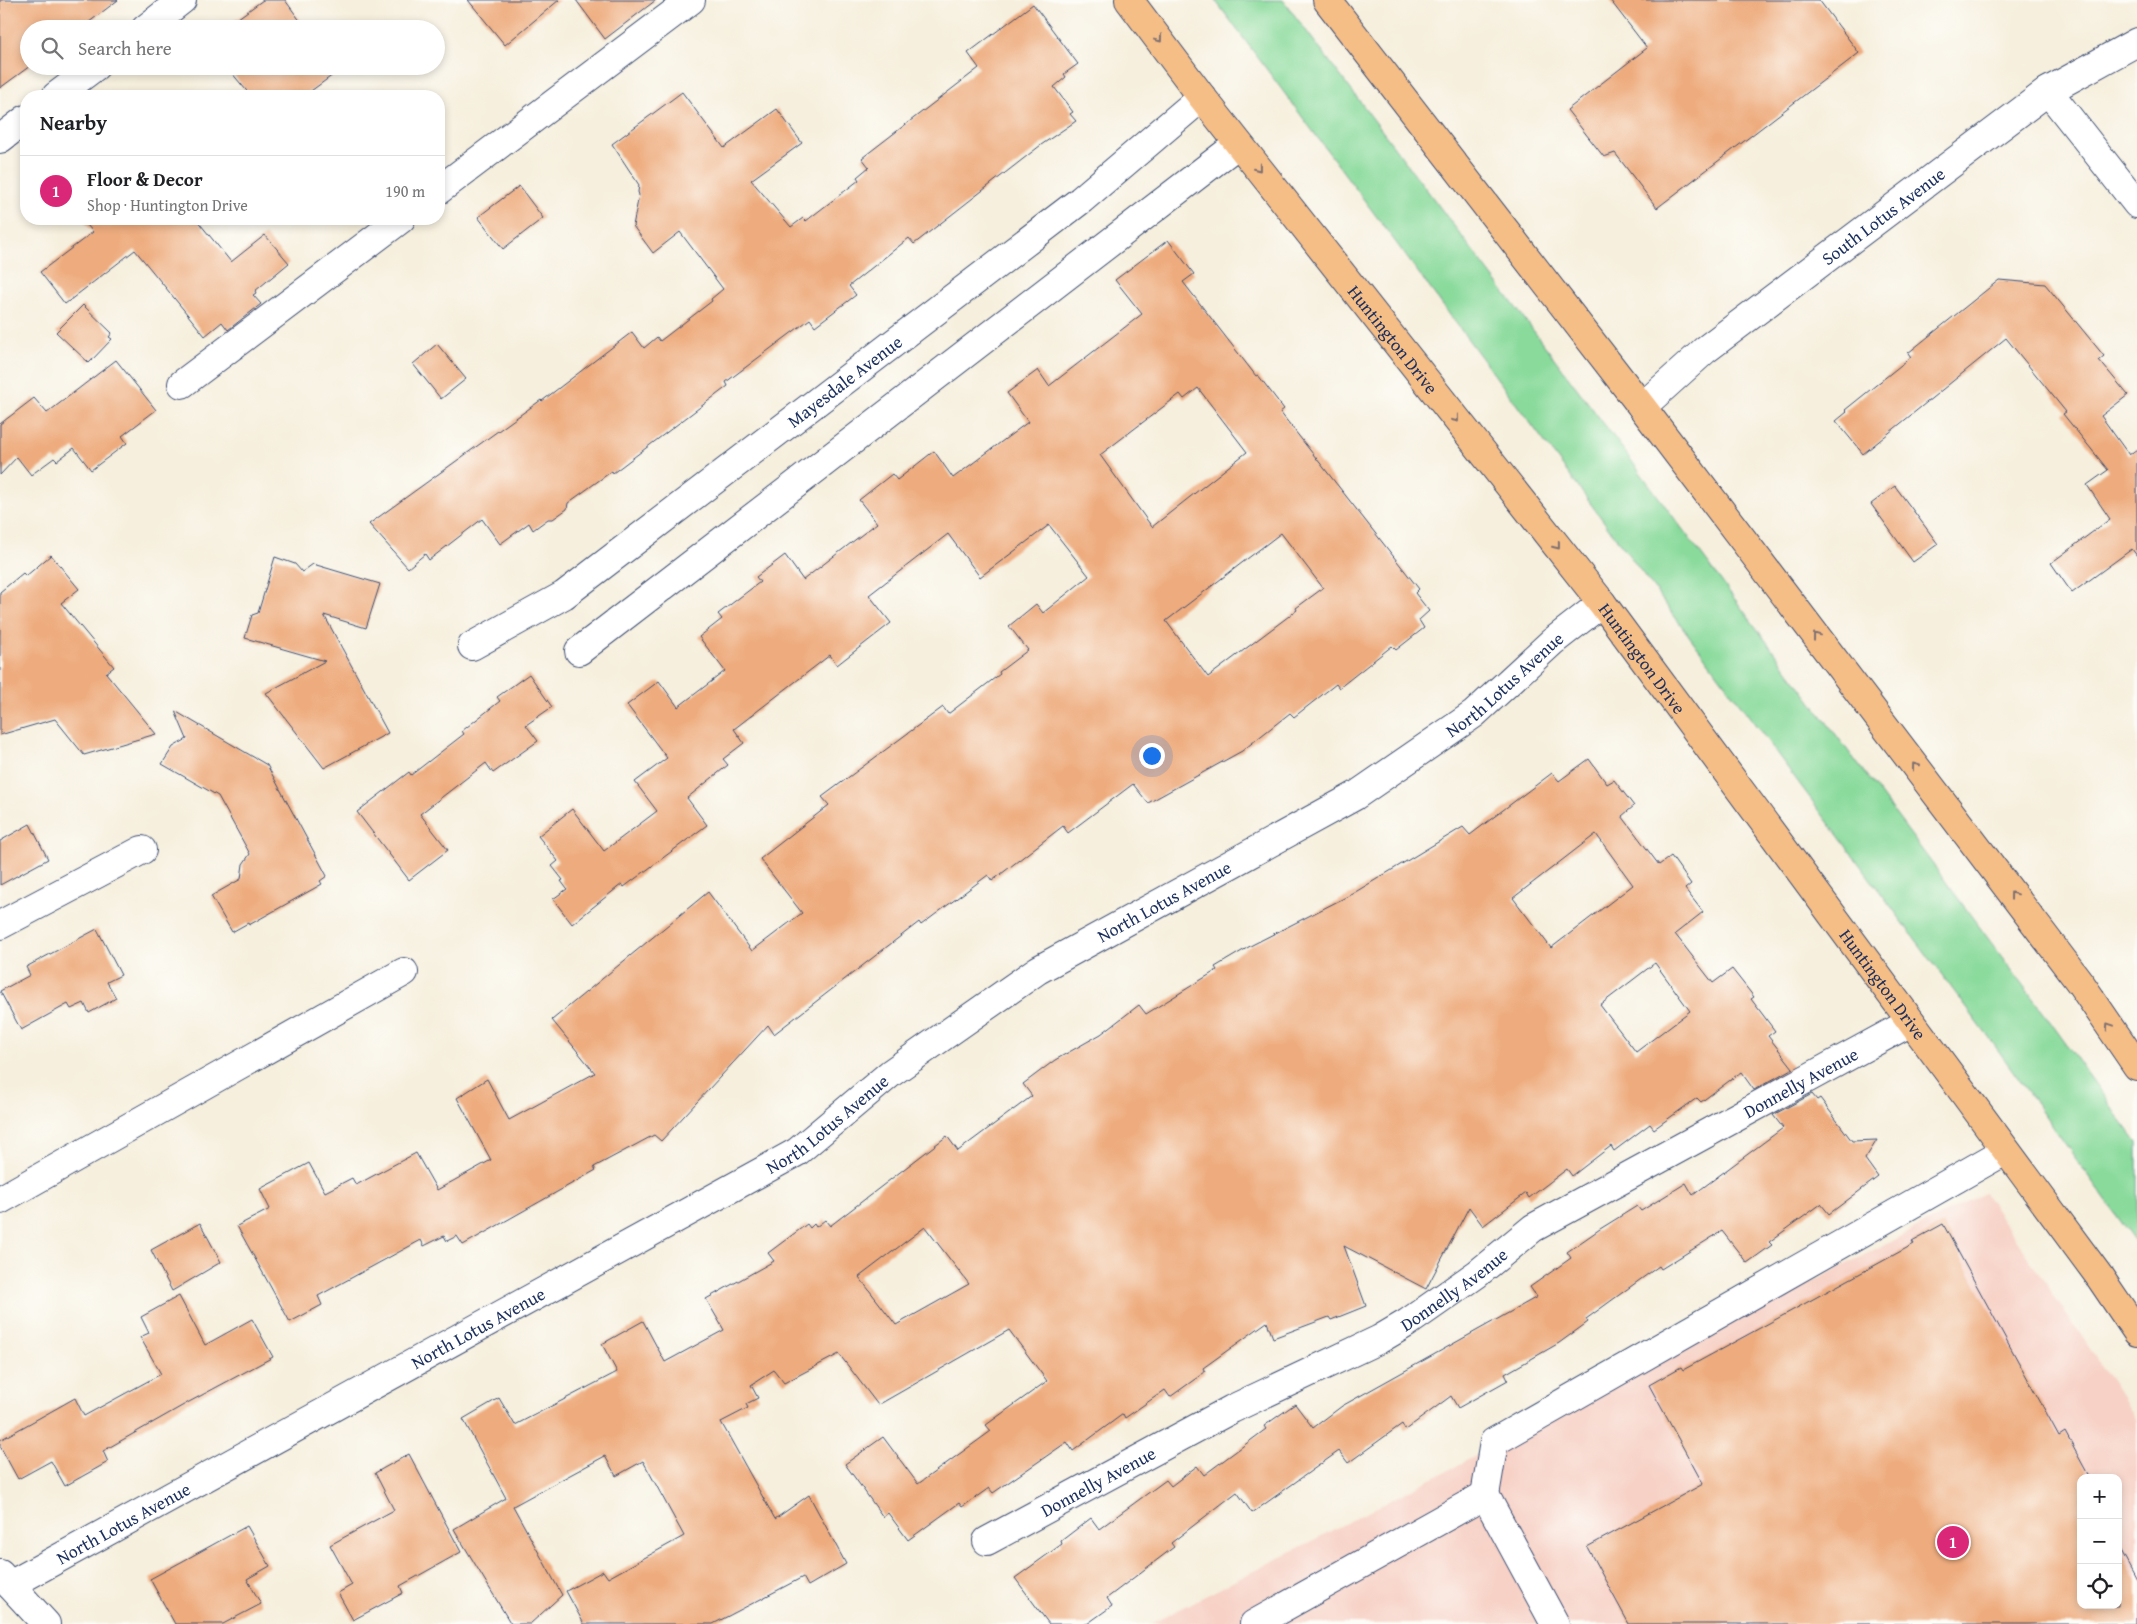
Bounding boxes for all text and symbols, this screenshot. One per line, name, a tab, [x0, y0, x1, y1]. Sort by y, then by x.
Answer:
search box	[20, 20, 445, 75]
one-way arrow	[1153, 33, 1161, 42]
icon: search	[38, 34, 66, 62]
text: Search here	[78, 34, 172, 62]
text: Nearby	[40, 107, 107, 138]
street label: South Lotus Avenue	[1816, 160, 1950, 271]
one-way arrow	[1252, 162, 1260, 171]
text: Floor & Decor	[87, 165, 203, 193]
text: 1	[52, 179, 60, 203]
text: 190 m	[385, 179, 425, 203]
text: Shop · Huntington Drive	[87, 193, 248, 217]
street label: Huntington Drive	[1342, 279, 1445, 399]
street label: Mayesdale Avenue	[781, 328, 908, 434]
one-way arrow	[1451, 413, 1459, 422]
one-way arrow	[1552, 540, 1560, 549]
street label: Huntington Drive	[1593, 597, 1693, 719]
street label: North Lotus Avenue	[1440, 625, 1569, 743]
one-way arrow	[1814, 633, 1822, 642]
your location	[1139, 743, 1165, 769]
one-way arrow	[1911, 762, 1920, 771]
street label: North Lotus Avenue	[1092, 853, 1236, 949]
one-way arrow	[2010, 891, 2019, 901]
street label: Huntington Drive	[1833, 923, 1934, 1045]
one-way arrow	[2106, 1022, 2115, 1031]
street label: Donnelly Avenue	[1738, 1040, 1863, 1124]
street label: North Lotus Avenue	[761, 1067, 894, 1180]
street label: Donnelly Avenue	[1395, 1241, 1513, 1338]
street label: North Lotus Avenue	[406, 1280, 550, 1375]
street label: Donnelly Avenue	[1036, 1439, 1160, 1523]
map controls	[2077, 1474, 2122, 1609]
button: +	[2077, 1474, 2122, 1519]
street label: North Lotus Avenue	[51, 1475, 195, 1571]
button: −	[2077, 1519, 2122, 1564]
pin: 1	[1937, 1523, 1969, 1561]
button: locate	[2077, 1564, 2122, 1609]

